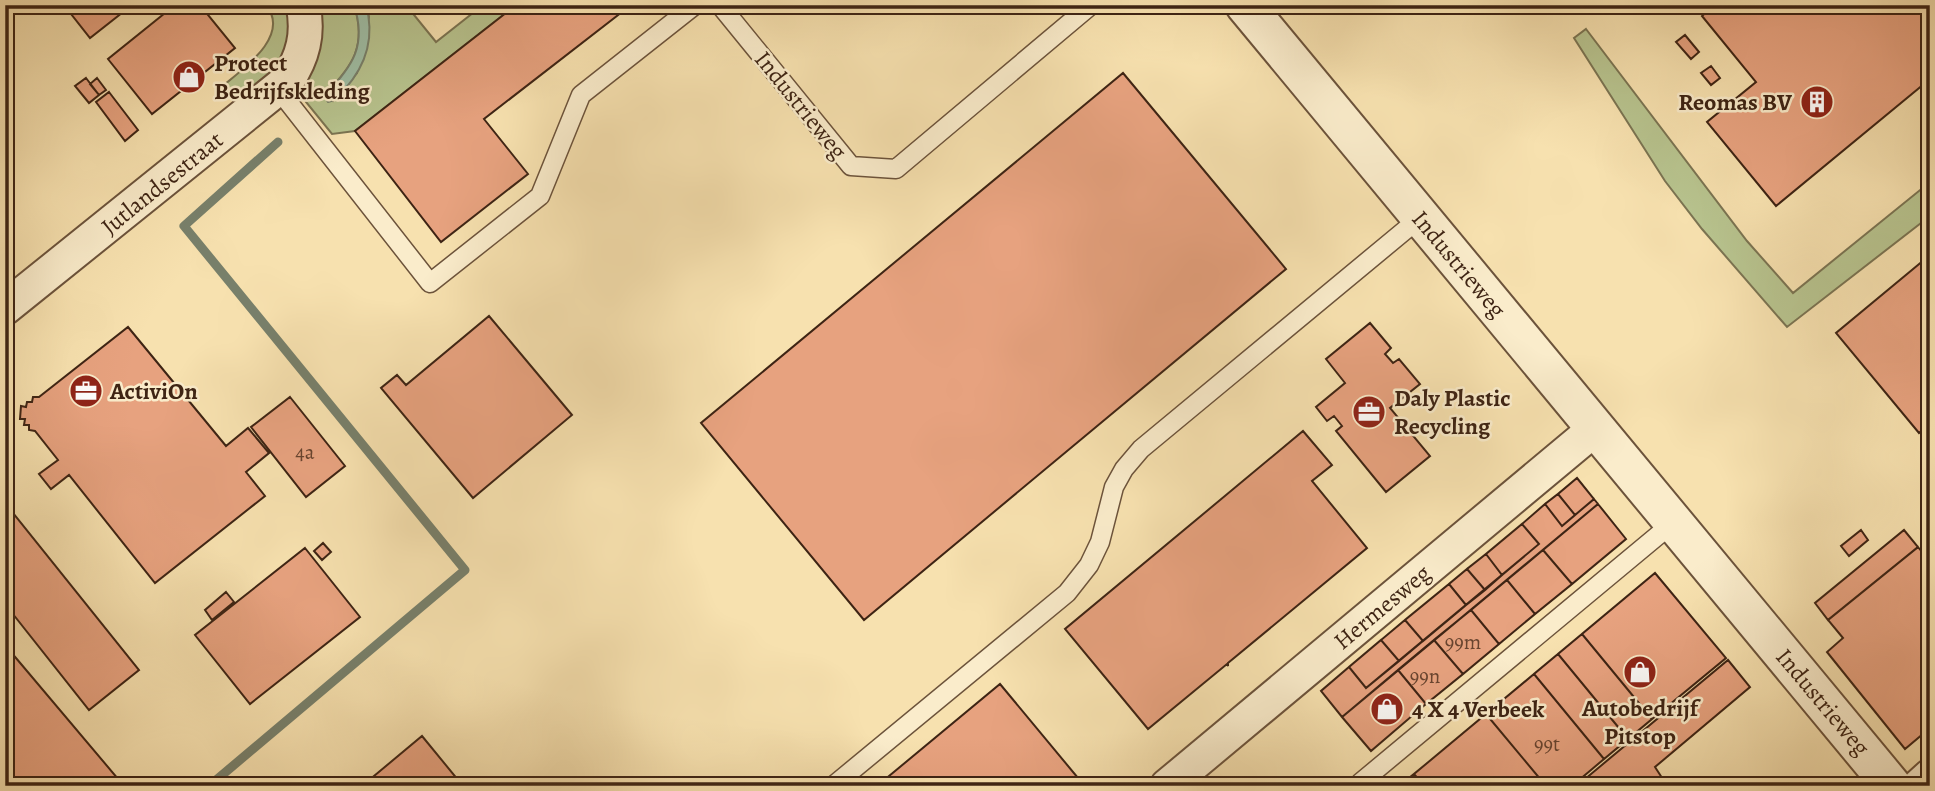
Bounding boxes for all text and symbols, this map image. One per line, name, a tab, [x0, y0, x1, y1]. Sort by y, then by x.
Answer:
street label: Industrieweg	[747, 44, 855, 166]
place label: Protect Bedrijfskleding	[214, 47, 370, 107]
shop icon: Protect Bedrijfskleding	[170, 58, 208, 96]
building icon: Reomas BV	[1798, 83, 1836, 121]
place label: Reomas BV	[1678, 86, 1793, 118]
street label: Jutlandsestraat	[94, 124, 230, 242]
street label: Industrieweg	[1405, 204, 1513, 324]
office icon: ActiviOn	[67, 372, 105, 410]
place label: ActiviOn	[109, 375, 198, 407]
place label: Daly Plastic Recycling	[1394, 382, 1511, 442]
office icon: Daly Plastic Recycling	[1350, 393, 1388, 431]
house number: 4a	[295, 438, 315, 466]
street label: Hermesweg	[1327, 557, 1437, 657]
house number: 99m	[1445, 628, 1481, 656]
street label: Industrieweg	[1769, 642, 1877, 762]
shop icon: Autobedrijf Pitstop	[1621, 653, 1659, 691]
house number: 99n	[1410, 662, 1440, 690]
shop icon: 4 X 4 Verbeek	[1368, 690, 1406, 728]
place label: Autobedrijf Pitstop	[1581, 692, 1702, 752]
place label: 4 X 4 Verbeek	[1412, 693, 1545, 725]
house number: 99t	[1534, 730, 1560, 758]

